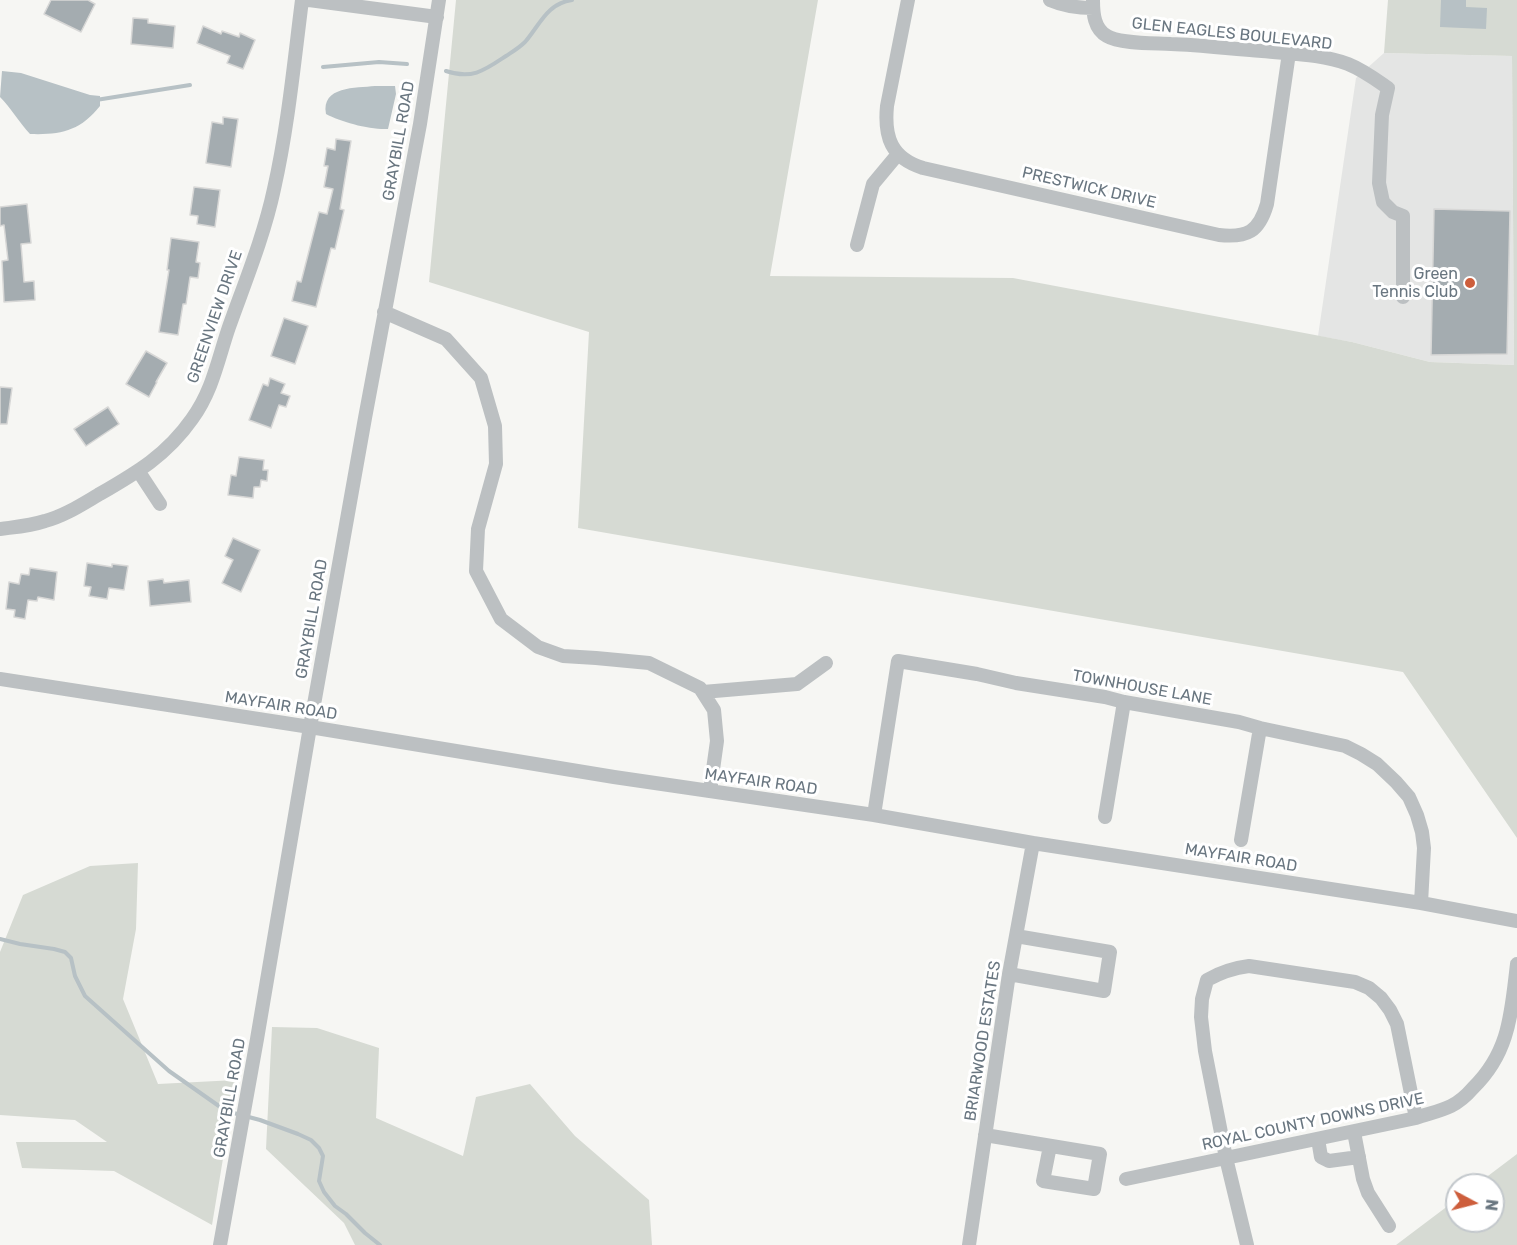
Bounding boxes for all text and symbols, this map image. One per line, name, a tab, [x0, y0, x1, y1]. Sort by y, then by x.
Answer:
street label: GLEN EAGLES BOULEVARD	[1131, 14, 1333, 54]
street label: GRAYBILL ROAD	[379, 80, 419, 202]
street label: PRESTWICK DRIVE	[1020, 163, 1158, 213]
street label: GREENVIEW DRIVE	[183, 248, 247, 386]
place label: Green Tennis Club	[1372, 264, 1458, 302]
marker: Green Tennis Club	[1463, 276, 1477, 290]
street label: GRAYBILL ROAD	[292, 558, 332, 680]
street label: TOWNHOUSE LANE	[1071, 666, 1213, 710]
street label: MAYFAIR ROAD	[223, 688, 339, 724]
street label: MAYFAIR ROAD	[703, 765, 819, 799]
street label: MAYFAIR ROAD	[1183, 840, 1299, 876]
street label: BRIARWOOD ESTATES	[961, 960, 1005, 1122]
street label: GRAYBILL ROAD	[210, 1037, 250, 1159]
street label: ROYAL COUNTY DOWNS DRIVE	[1200, 1089, 1426, 1155]
north arrow	[1445, 1173, 1505, 1233]
text: N	[1481, 1198, 1502, 1212]

